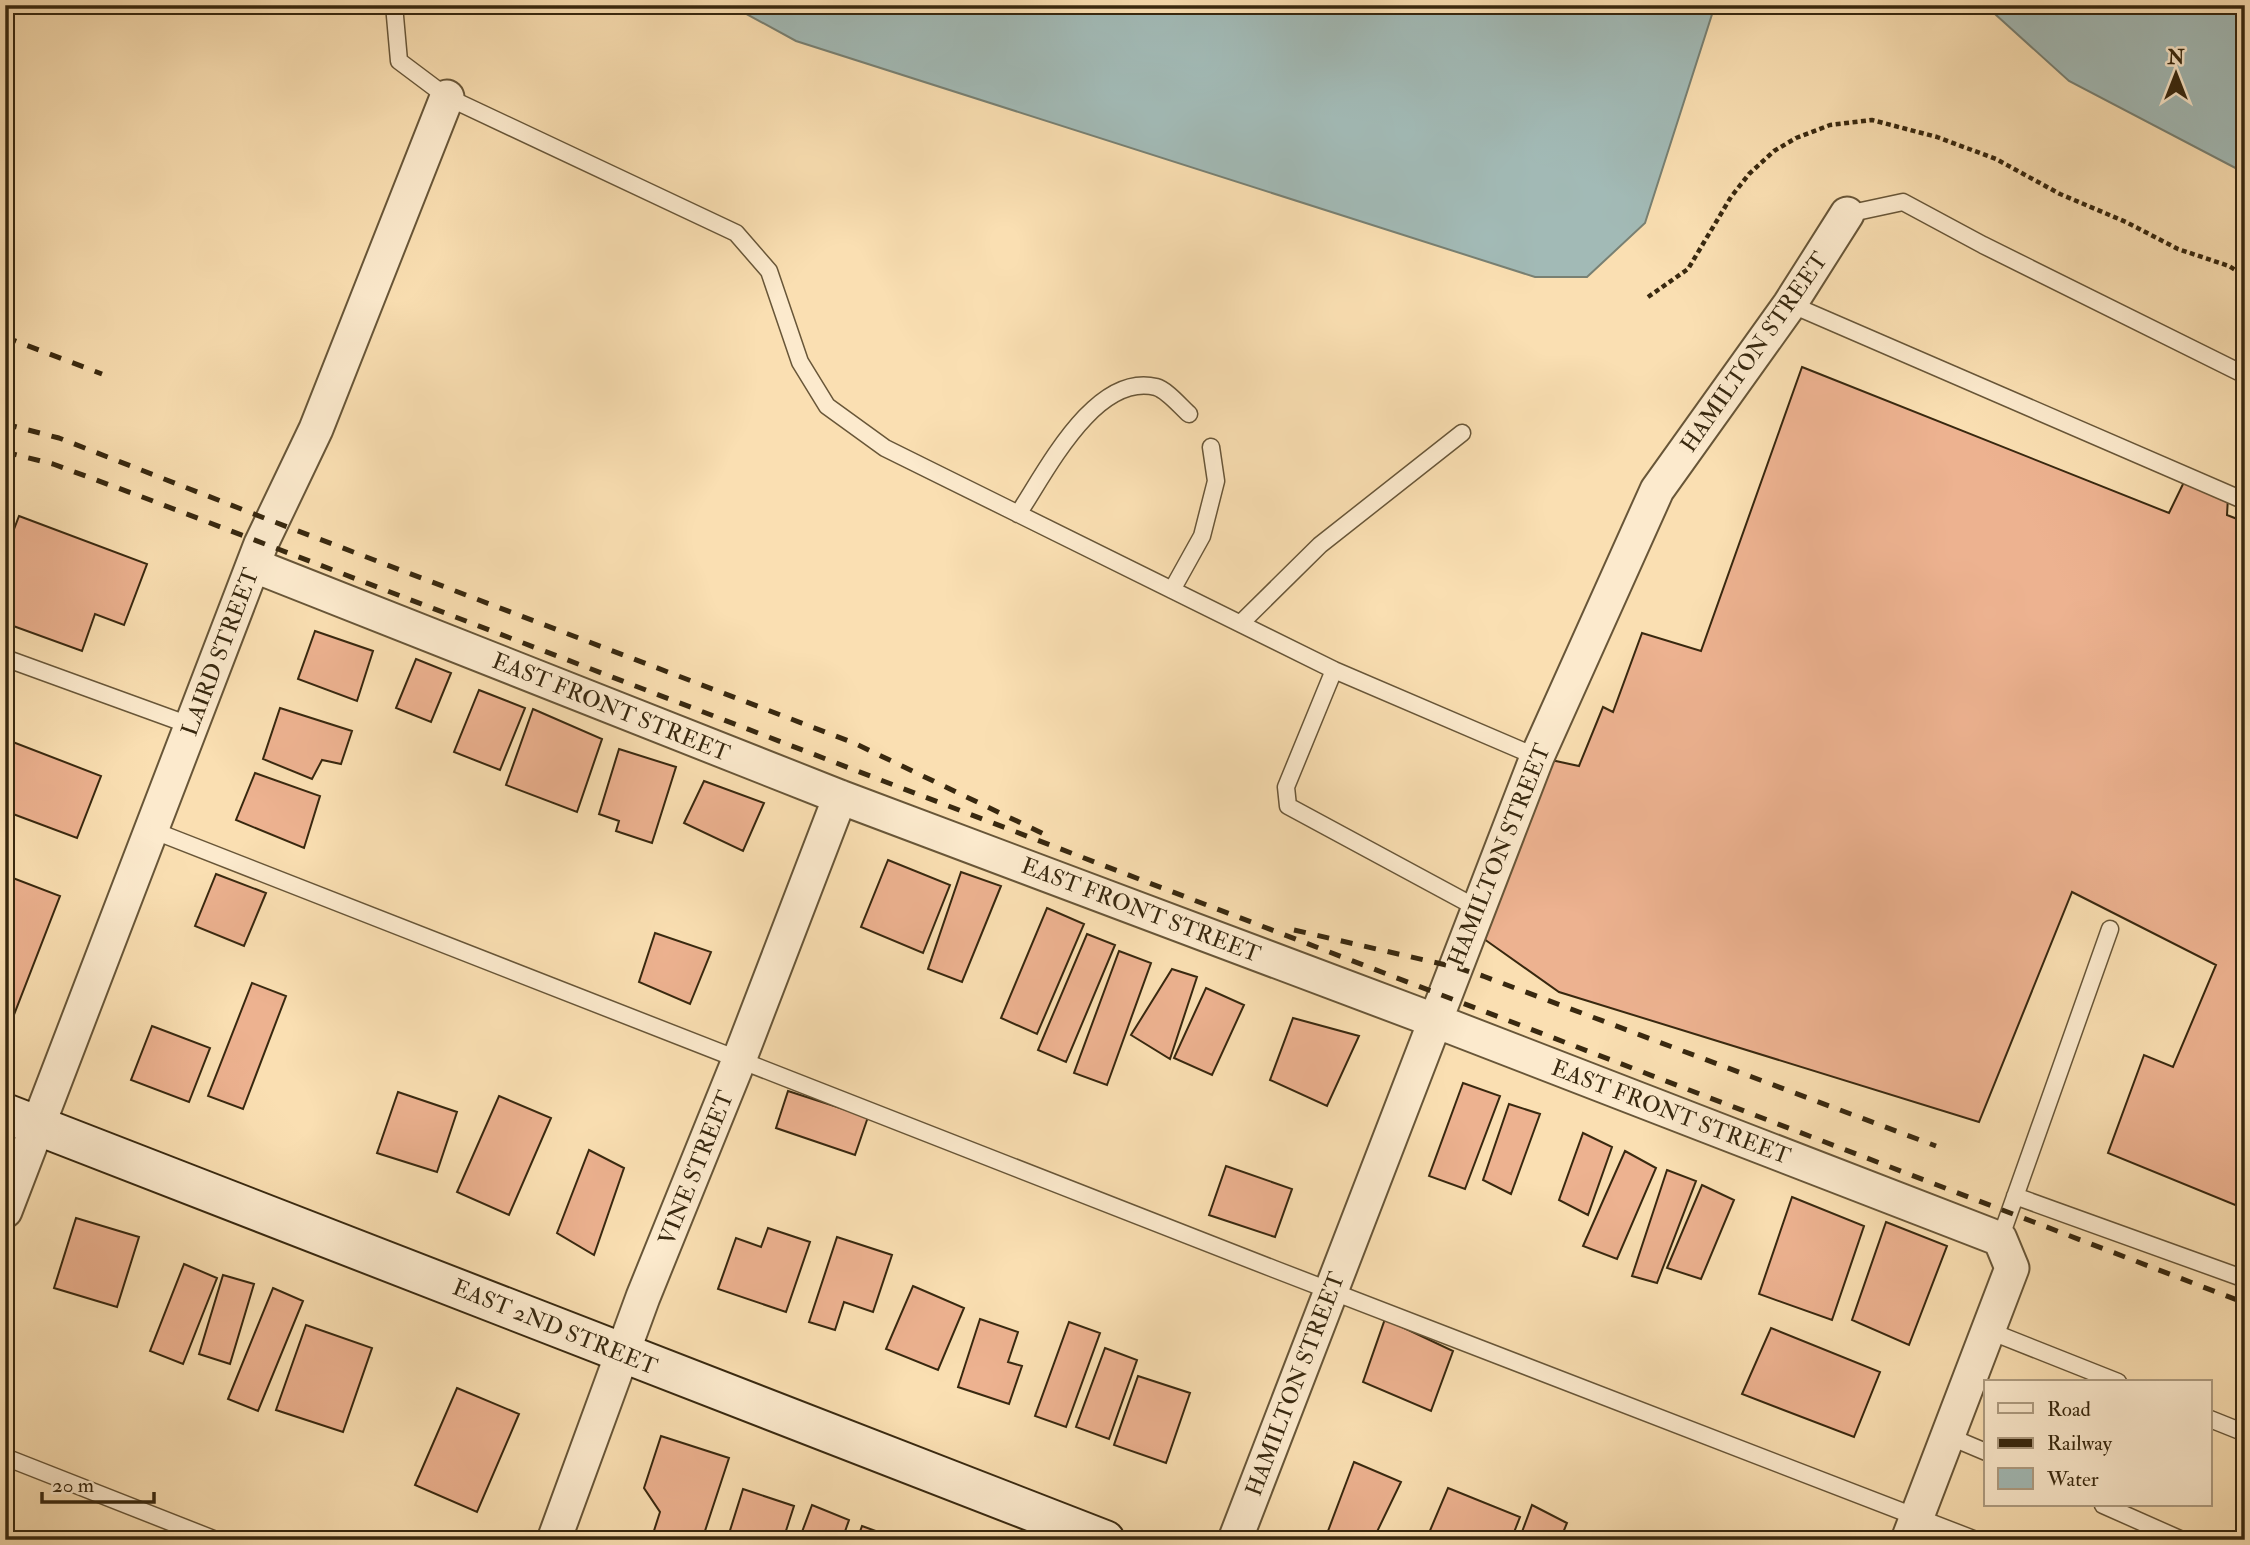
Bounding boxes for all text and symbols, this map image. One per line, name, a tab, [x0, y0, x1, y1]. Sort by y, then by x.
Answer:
north arrow	[2142, 38, 2212, 108]
text: N	[2166, 46, 2185, 70]
street label: HAMILTON STREET	[1674, 246, 1834, 458]
street label: LAIRD STREET	[175, 564, 265, 740]
street label: EAST FRONT STREET	[488, 646, 734, 768]
street label: HAMILTON STREET	[1441, 739, 1557, 971]
street label: EAST FRONT STREET	[1017, 851, 1265, 969]
street label: EAST FRONT STREET	[1547, 1053, 1795, 1171]
street label: VINE STREET	[652, 1087, 740, 1249]
street label: HAMILTON STREET	[1239, 1268, 1351, 1500]
street label: EAST 2ND STREET	[448, 1273, 662, 1381]
legend	[1984, 1380, 2212, 1506]
text: Road	[2047, 1396, 2092, 1423]
text: Railway	[2047, 1430, 2113, 1457]
scale bar	[42, 1461, 154, 1505]
text: Water	[2046, 1466, 2099, 1493]
text: 20 m	[52, 1472, 94, 1499]

